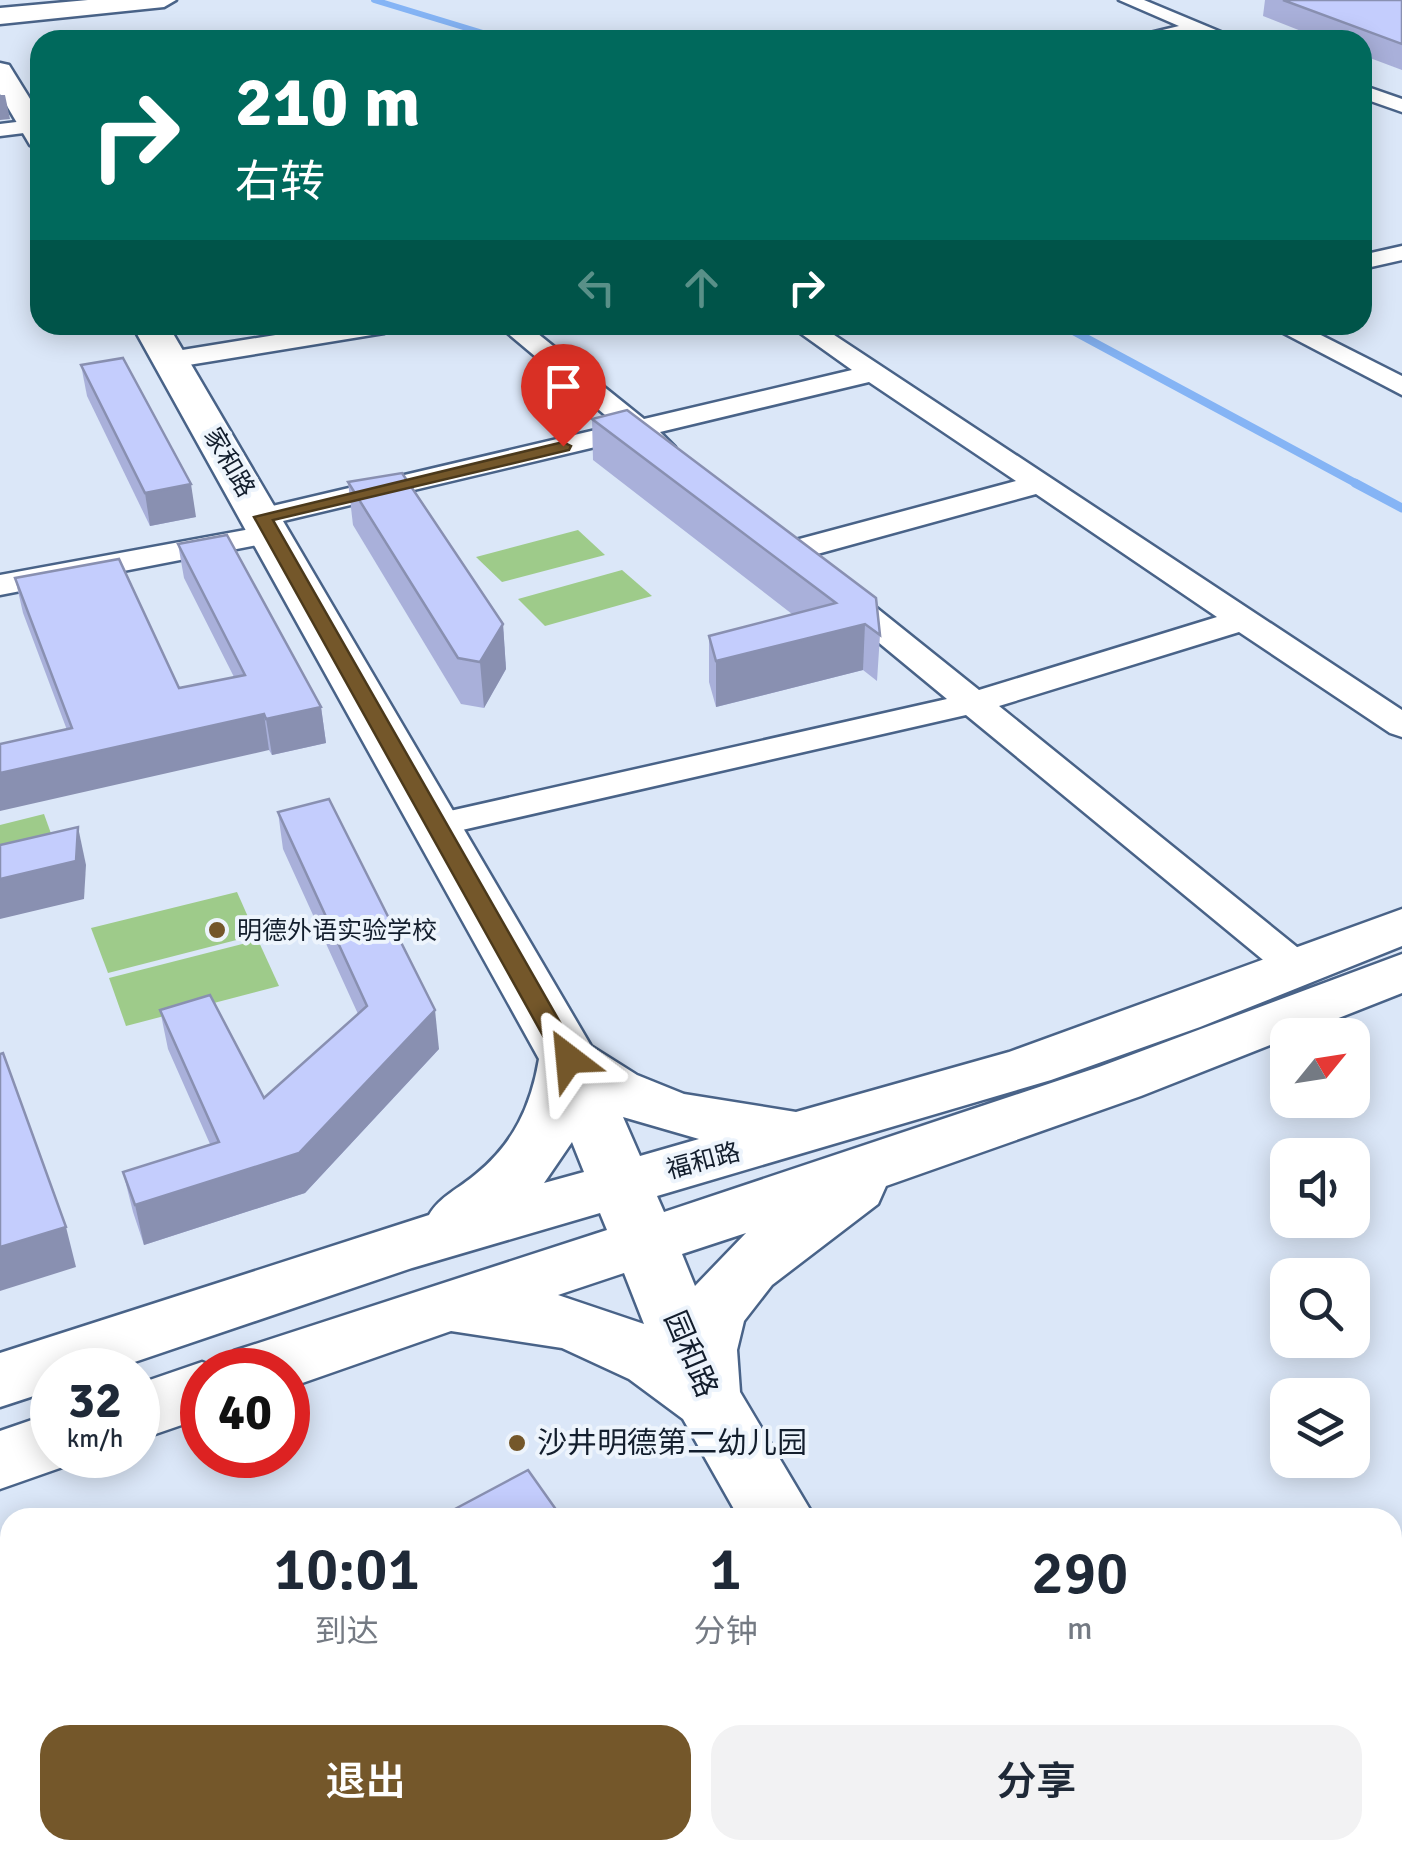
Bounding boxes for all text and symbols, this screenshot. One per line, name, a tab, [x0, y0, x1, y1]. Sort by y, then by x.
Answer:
text: 210 m	[235, 59, 420, 145]
icon: right	[70, 70, 200, 200]
text: 右转	[235, 155, 325, 210]
icon: left	[569, 260, 624, 315]
icon: ahead	[674, 260, 729, 315]
icon: right	[779, 260, 834, 315]
pin	[521, 344, 606, 447]
icon: arrive	[536, 359, 591, 414]
street label: 家和路	[197, 422, 262, 502]
place label: 明德外语实验学校	[237, 915, 437, 946]
marker: 明德外语实验学校	[206, 919, 228, 941]
position arrow	[517, 1007, 621, 1111]
north arrow	[1270, 1018, 1370, 1118]
map controls	[1270, 1018, 1370, 1478]
street label: 福和路	[663, 1136, 743, 1185]
button: sound	[1270, 1138, 1370, 1238]
button: search	[1270, 1258, 1370, 1358]
street label: 园和路	[656, 1306, 725, 1403]
speed limit sign: 40	[180, 1348, 310, 1478]
text: 32	[68, 1370, 122, 1432]
button: layers	[1270, 1378, 1370, 1478]
text: km/h	[67, 1423, 123, 1454]
place label: 沙井明德第二幼儿园	[537, 1425, 807, 1462]
marker: 沙井明德第二幼儿园	[506, 1432, 528, 1454]
text: 10:01	[274, 1533, 420, 1607]
text: 1	[709, 1533, 742, 1607]
text: 290	[1031, 1537, 1128, 1611]
text: m	[1067, 1609, 1093, 1648]
text: 到达	[315, 1612, 379, 1651]
text: 分钟	[694, 1612, 758, 1651]
button: 退出	[40, 1725, 691, 1840]
button: 分享	[711, 1725, 1362, 1840]

